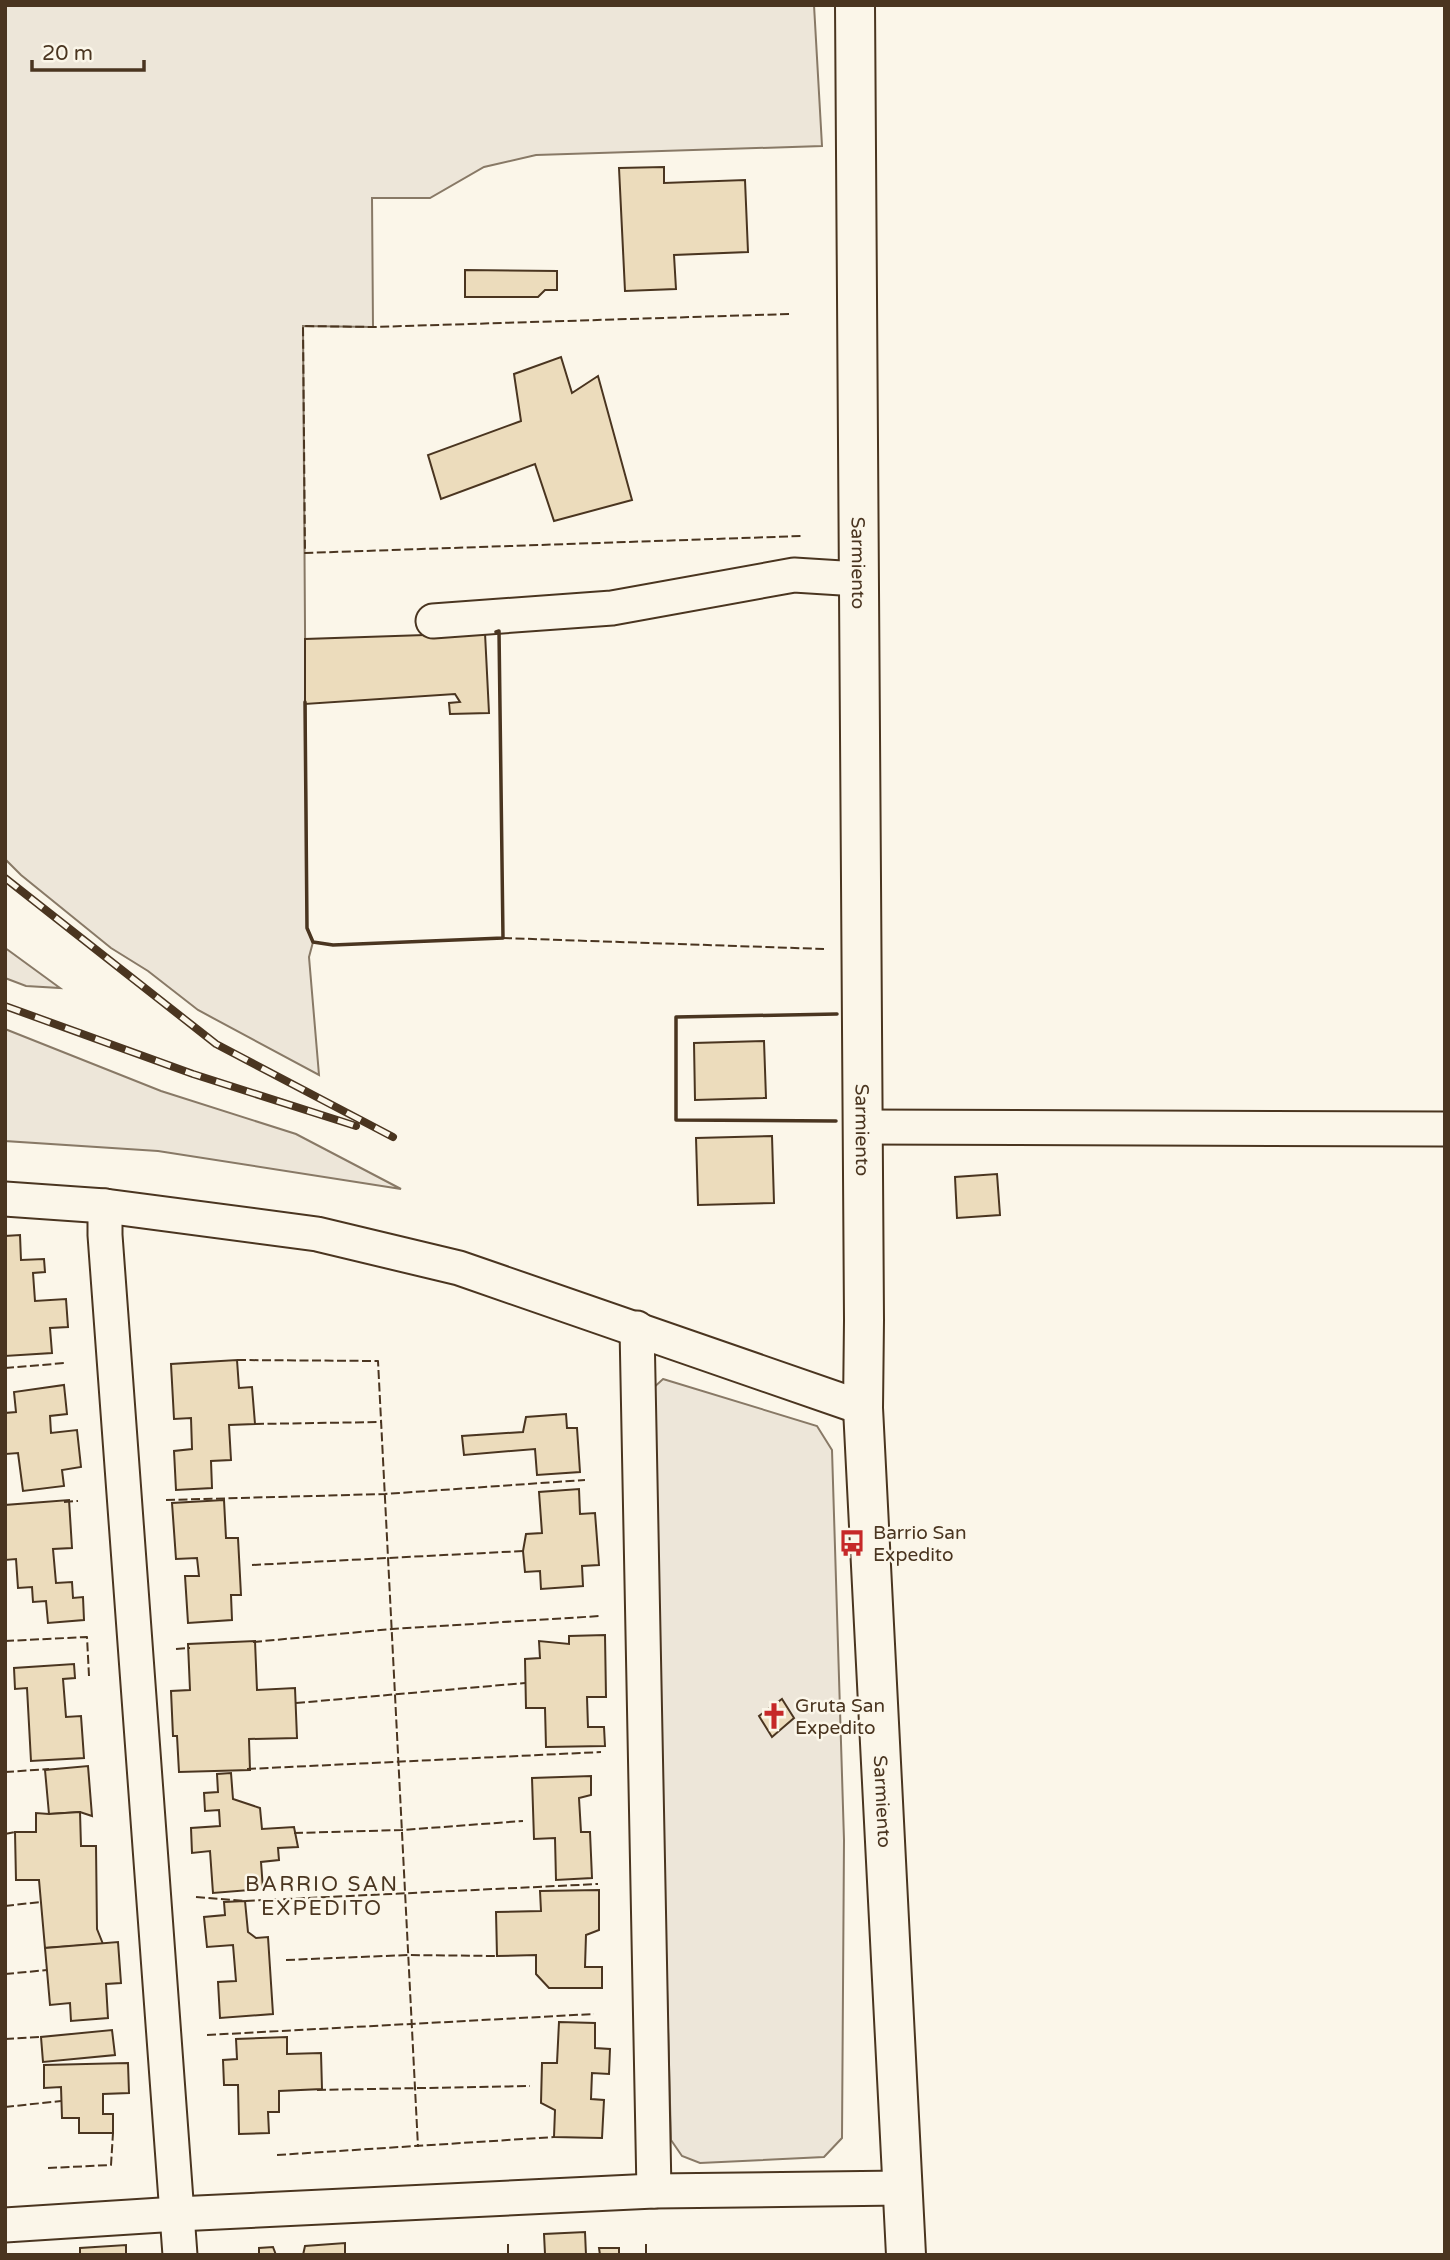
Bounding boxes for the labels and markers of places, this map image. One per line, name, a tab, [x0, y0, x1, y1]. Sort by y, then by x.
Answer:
place label: Barrio San Expedito	[873, 1522, 967, 1566]
bus stop icon: Barrio San Expedito	[837, 1528, 867, 1558]
place label: Gruta San Expedito	[795, 1695, 885, 1739]
church icon: Gruta San Expedito	[759, 1701, 789, 1731]

